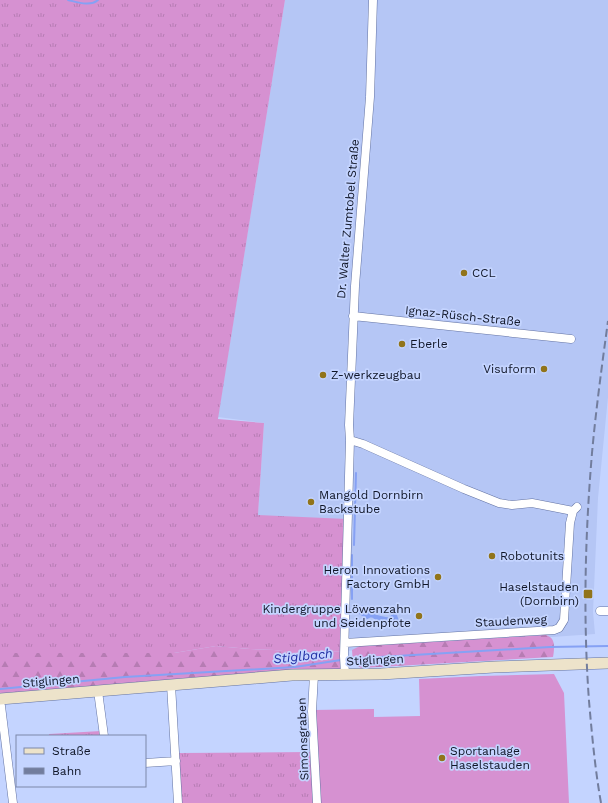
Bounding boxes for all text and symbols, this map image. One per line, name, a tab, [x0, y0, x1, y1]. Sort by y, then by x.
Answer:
street label: Dr. Walter Zumtobel Straße	[334, 139, 362, 299]
place label: CCL	[472, 266, 496, 280]
marker: CCL	[459, 268, 469, 278]
street label: Ignaz-Rüsch-Straße	[405, 303, 522, 329]
place label: Eberle	[410, 337, 448, 351]
marker: Eberle	[397, 339, 407, 349]
place label: Visuform	[483, 362, 536, 376]
marker: Visuform	[539, 364, 549, 374]
place label: Z-werkzeugbau	[331, 368, 421, 382]
marker: Z-werkzeugbau	[318, 370, 328, 380]
place label: Mangold Dornbirn Backstube	[319, 488, 424, 516]
marker: Mangold Dornbirn Backstube	[306, 497, 316, 507]
place label: Robotunits	[500, 549, 564, 563]
marker: Robotunits	[487, 551, 497, 561]
place label: Heron Innovations Factory GmbH	[324, 563, 430, 591]
marker: Heron Innovations Factory GmbH	[433, 572, 443, 582]
place label: Haselstauden (Dornbirn)	[499, 580, 579, 608]
marker: Haselstauden (Dornbirn)	[582, 588, 594, 600]
place label: Kindergruppe Löwenzahn und Seidenpfote	[262, 602, 411, 630]
marker: Kindergruppe Löwenzahn und Seidenpfote	[414, 611, 424, 621]
street label: Staudenweg	[475, 612, 548, 630]
water label: Stiglbach	[273, 645, 334, 667]
street label: Stiglingen	[346, 652, 404, 668]
street label: Stiglingen	[22, 672, 80, 690]
street label: Simonsgraben	[295, 697, 311, 781]
legend	[16, 735, 146, 787]
text: Straße	[52, 744, 91, 758]
place label: Sportanlage Haselstauden	[450, 744, 530, 772]
marker: Sportanlage Haselstauden	[437, 753, 447, 763]
text: Bahn	[52, 764, 81, 778]

